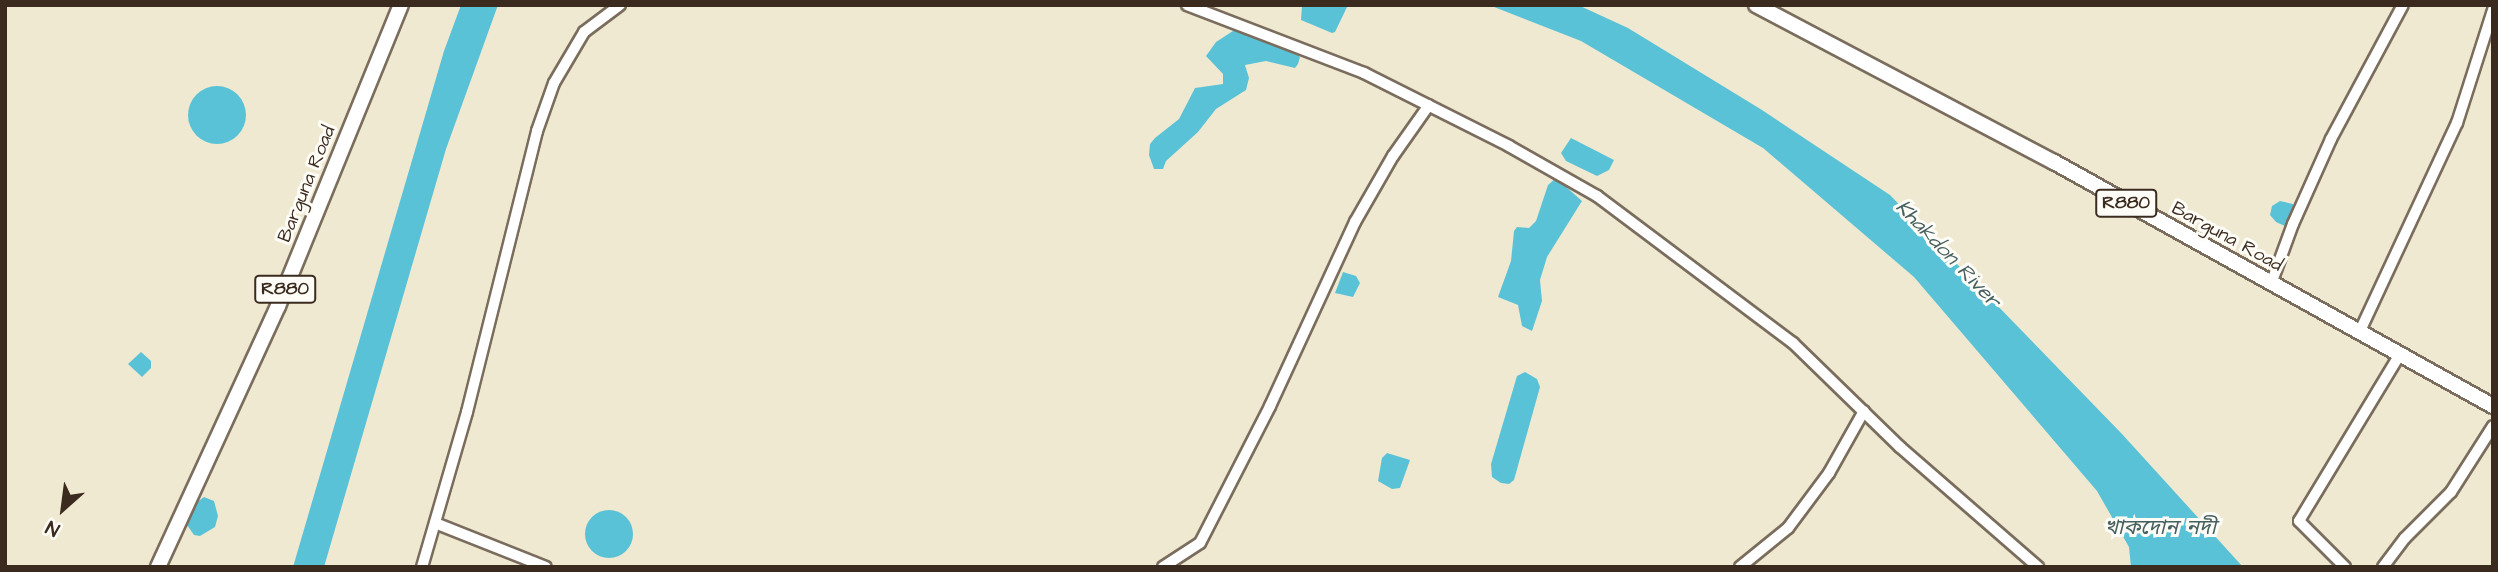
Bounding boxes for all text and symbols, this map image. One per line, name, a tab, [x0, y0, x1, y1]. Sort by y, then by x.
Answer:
street label: Barguna Road	[273, 122, 341, 246]
road number: R880	[2094, 188, 2158, 218]
water label: Khakdon River	[1890, 195, 2006, 313]
street label: Barguna Road	[2167, 197, 2287, 277]
road number: R880	[254, 274, 316, 304]
north arrow	[28, 474, 98, 544]
text: N	[41, 513, 65, 543]
water label: খাকদোন নদী	[2104, 515, 2216, 541]

